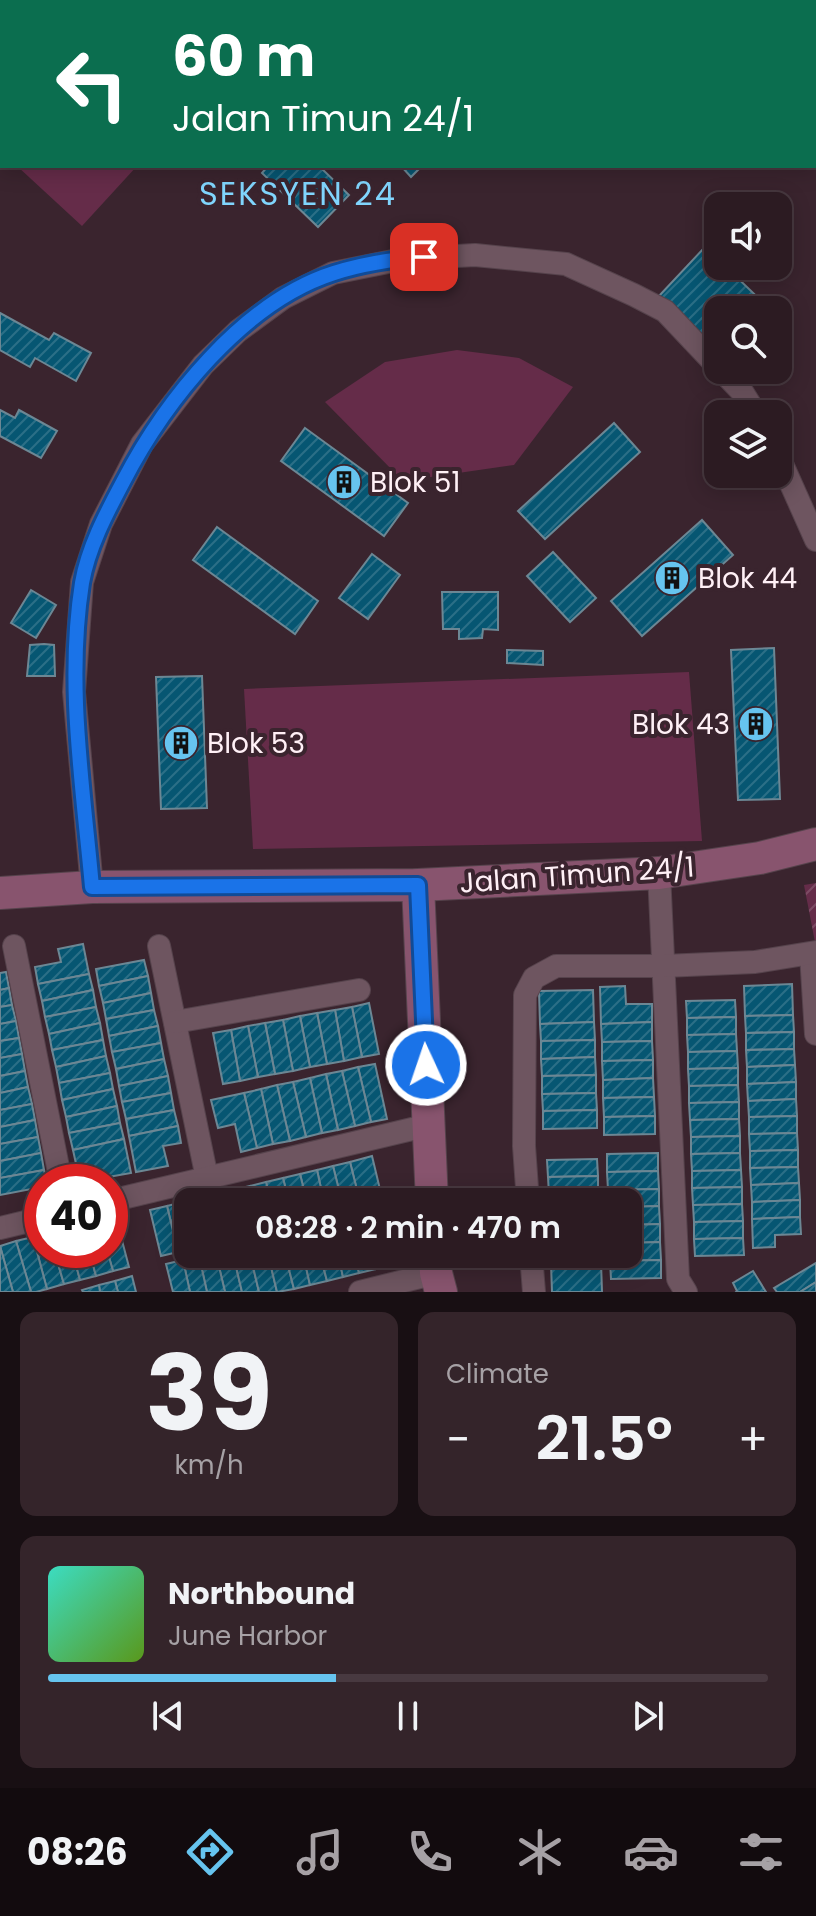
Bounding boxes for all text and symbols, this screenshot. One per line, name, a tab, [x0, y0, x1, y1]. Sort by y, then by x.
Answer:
text: 60 m	[172, 17, 315, 96]
icon: left	[40, 32, 144, 136]
text: Jalan Timun 24/1	[172, 93, 474, 144]
district label: SEKSYEN 24	[199, 171, 397, 216]
map controls	[704, 192, 792, 488]
button: sound	[704, 192, 792, 280]
pin	[390, 223, 458, 291]
icon: arrive	[402, 235, 446, 279]
button: search	[704, 296, 792, 384]
button: layers	[704, 400, 792, 488]
building icon: Blok 51	[325, 463, 363, 501]
place label: Blok 51	[370, 463, 460, 502]
building icon: Blok 44	[653, 559, 691, 597]
place label: Blok 44	[698, 559, 797, 598]
place label: Blok 43	[632, 705, 730, 744]
building icon: Blok 43	[737, 705, 775, 743]
building icon: Blok 53	[162, 724, 200, 762]
place label: Blok 53	[207, 724, 305, 763]
street label: Jalan Timun 24/1	[458, 847, 696, 903]
position arrow	[384, 1023, 468, 1107]
speed limit sign: 40	[24, 1164, 128, 1268]
text: 08:28 · 2 min · 470 m	[255, 1206, 561, 1249]
text: 39	[146, 1321, 272, 1466]
text: Climate	[446, 1356, 549, 1392]
text: 21.5°	[536, 1397, 673, 1481]
text: −	[446, 1409, 470, 1470]
text: +	[738, 1409, 768, 1470]
text: km/h	[174, 1447, 244, 1483]
text: Northbound	[168, 1572, 355, 1615]
text: June Harbor	[168, 1618, 327, 1654]
icon: previous	[146, 1694, 190, 1738]
icon: pause	[386, 1694, 430, 1738]
icon: next	[626, 1694, 670, 1738]
icon: directions	[182, 1824, 238, 1880]
icon: music	[292, 1824, 348, 1880]
icon: phone	[402, 1824, 458, 1880]
icon: climate	[512, 1824, 568, 1880]
icon: car	[623, 1824, 679, 1880]
icon: filters	[733, 1824, 789, 1880]
text: 08:26	[27, 1827, 128, 1878]

